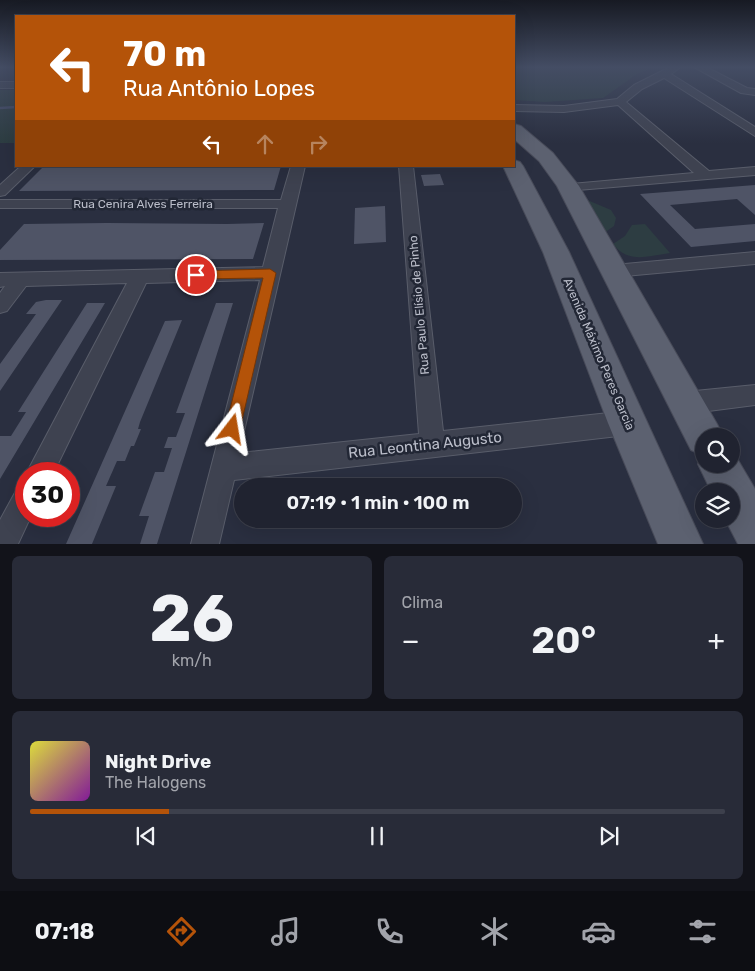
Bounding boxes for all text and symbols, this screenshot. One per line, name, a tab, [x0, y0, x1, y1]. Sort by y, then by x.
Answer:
text: 70 m	[123, 33, 206, 75]
icon: left	[40, 35, 105, 100]
text: Rua Antônio Lopes	[123, 75, 315, 102]
icon: left	[198, 130, 226, 158]
icon: ahead	[251, 130, 279, 158]
icon: right	[304, 130, 332, 158]
street label: Rua Cenira Alves Ferreira	[73, 197, 213, 211]
street label: Rua Paulo Elísio de Pinho	[406, 235, 432, 375]
pin	[175, 254, 217, 296]
icon: arrive	[182, 261, 210, 289]
street label: Avenida Máximo Peres Garcia	[561, 276, 637, 432]
position arrow	[205, 402, 257, 454]
street label: Rua Leontina Augusto	[347, 428, 503, 462]
map controls	[695, 428, 740, 528]
button: search	[695, 428, 740, 473]
speed limit sign: 30	[15, 462, 80, 527]
button: layers	[695, 483, 740, 528]
text: 07:19 · 1 min · 100 m	[287, 491, 469, 514]
text: 26	[149, 580, 234, 657]
text: Clima	[402, 593, 443, 612]
text: 20°	[531, 617, 596, 663]
text: −	[402, 624, 420, 657]
text: +	[708, 624, 725, 657]
text: km/h	[172, 651, 212, 670]
text: Night Drive	[105, 750, 211, 773]
text: The Halogens	[105, 773, 206, 792]
icon: previous	[132, 822, 160, 850]
icon: pause	[363, 822, 391, 850]
icon: next	[595, 822, 623, 850]
icon: directions	[164, 914, 199, 949]
icon: music	[268, 914, 303, 949]
icon: phone	[372, 914, 407, 949]
icon: climate	[477, 914, 512, 949]
icon: car	[581, 914, 616, 949]
icon: filters	[685, 914, 720, 949]
text: 07:18	[35, 918, 94, 945]

